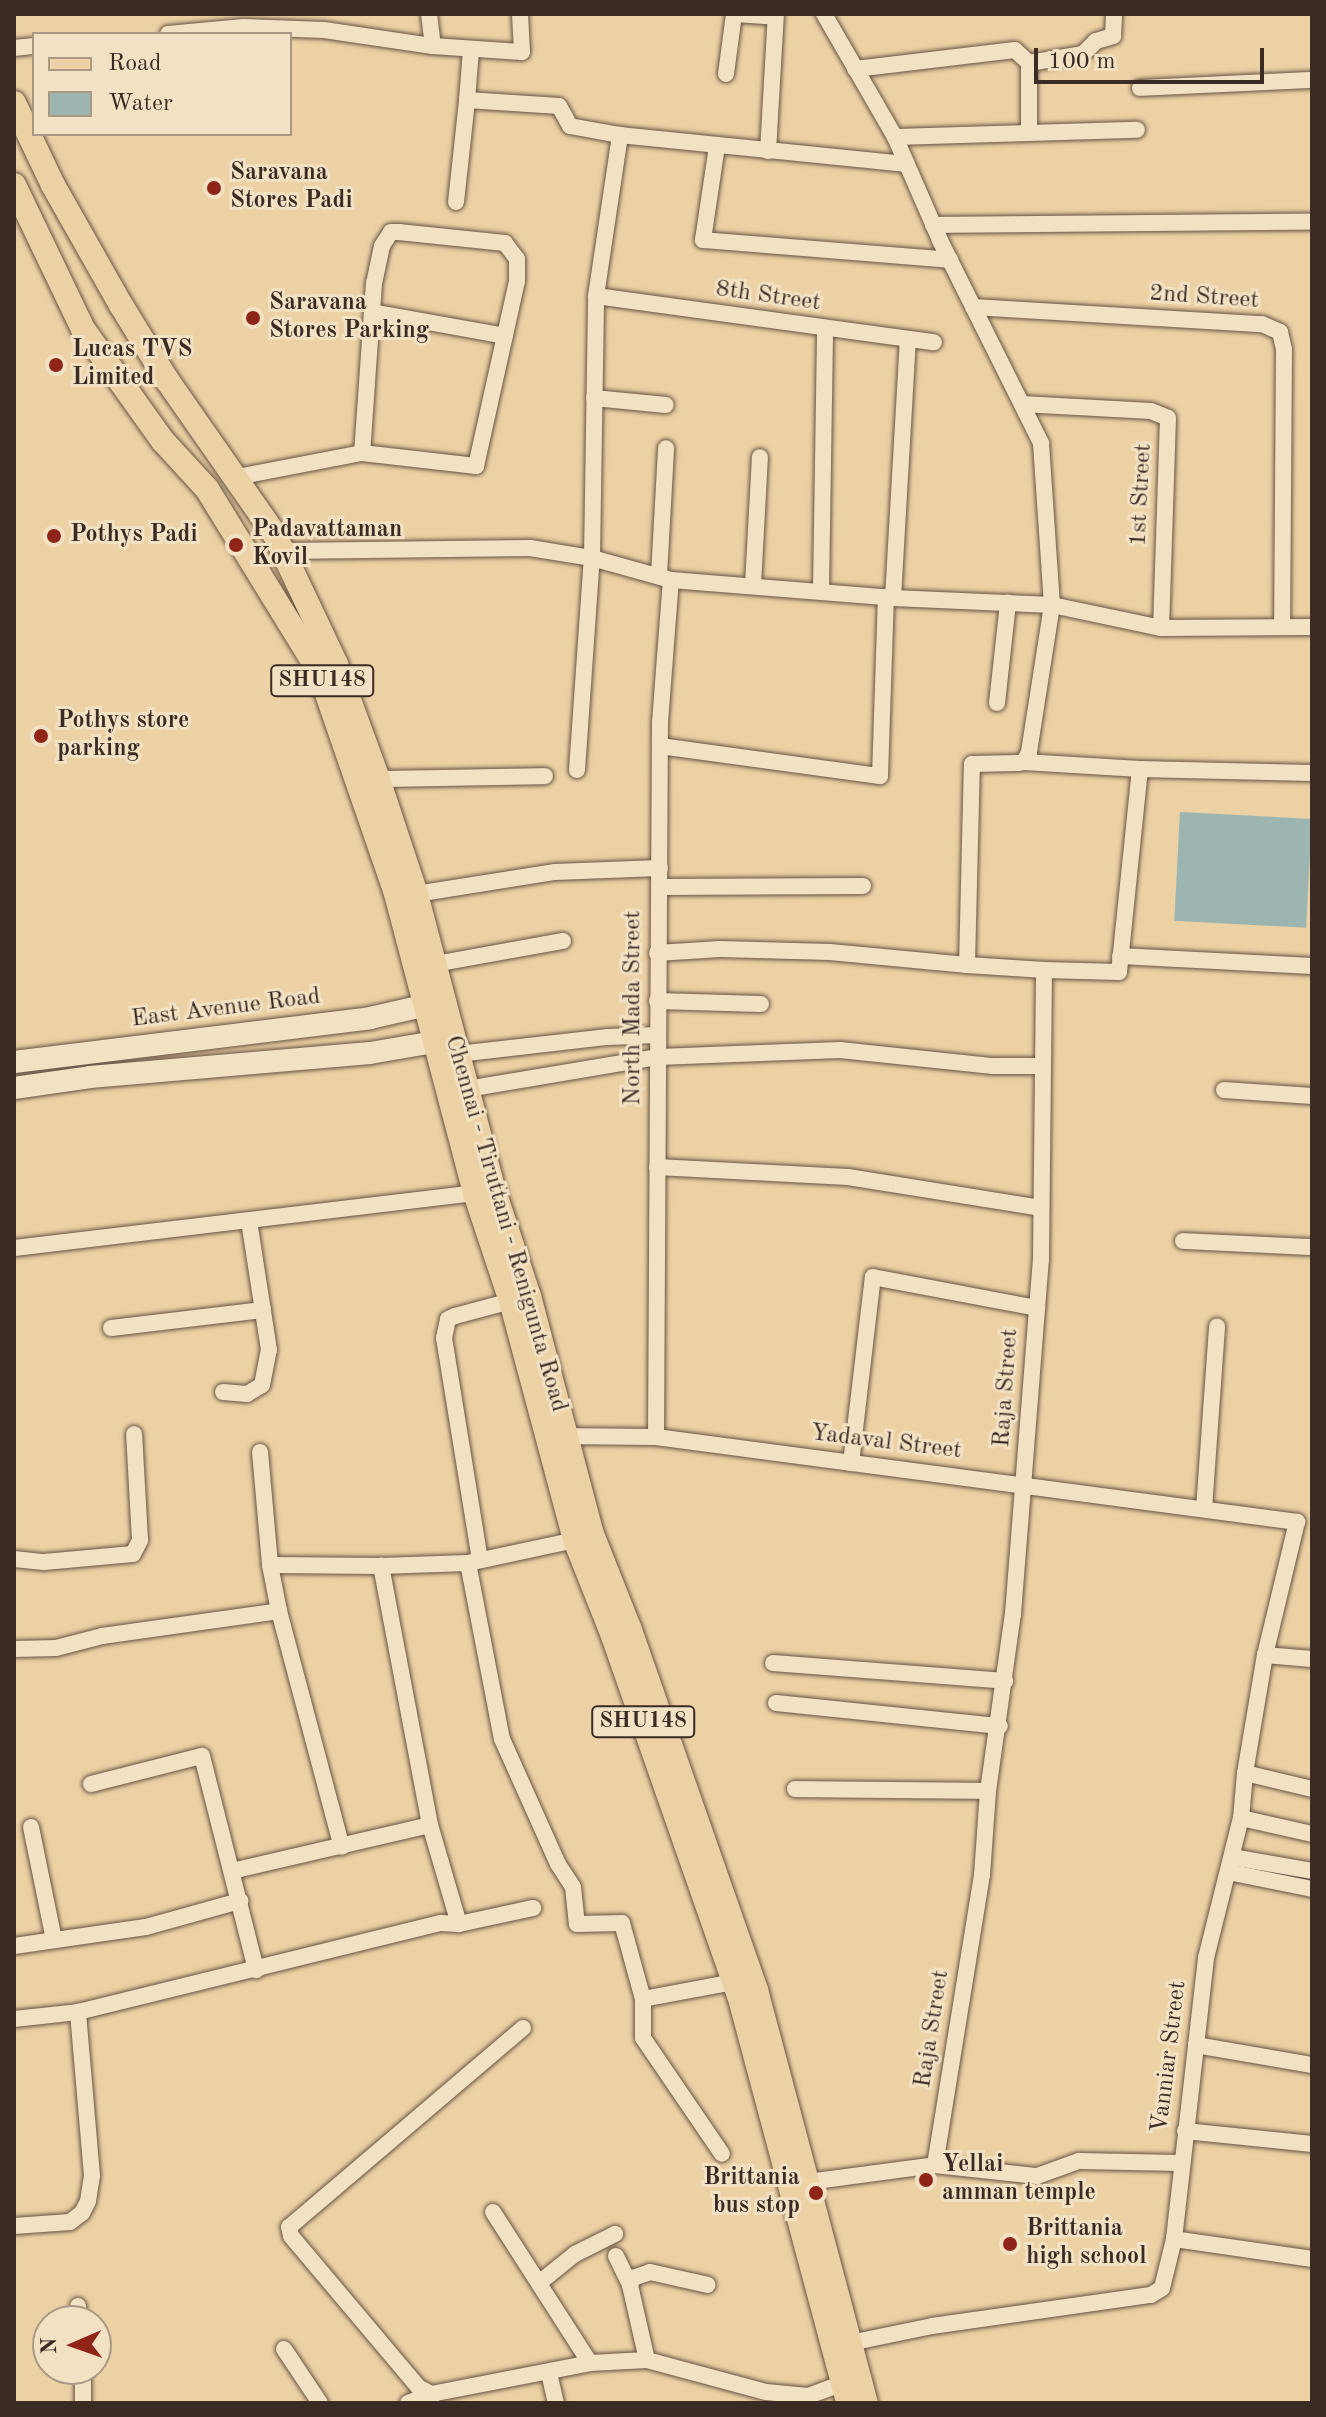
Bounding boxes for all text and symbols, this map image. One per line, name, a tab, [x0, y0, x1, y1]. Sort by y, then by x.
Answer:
legend	[32, 32, 292, 136]
scale bar	[1038, 32, 1268, 82]
text: 100 m	[1048, 50, 1116, 74]
text: Road	[108, 52, 161, 76]
text: Water	[108, 92, 173, 116]
place label: Saravana Stores Padi	[230, 160, 352, 216]
marker: Saravana Stores Padi	[205, 179, 223, 197]
street label: 8th Street	[714, 275, 822, 319]
street label: 2nd Street	[1148, 280, 1260, 316]
place label: Saravana Stores Parking	[269, 290, 429, 346]
marker: Saravana Stores Parking	[244, 309, 262, 327]
place label: Lucas TVS Limited	[72, 337, 192, 393]
marker: Lucas TVS Limited	[47, 356, 65, 374]
street label: 1st Street	[1125, 443, 1159, 547]
place label: Padavattaman Kovil	[252, 517, 402, 573]
place label: Pothys Padi	[70, 522, 197, 550]
marker: Pothys Padi	[45, 527, 63, 545]
marker: Padavattaman Kovil	[227, 536, 245, 554]
road number: SHU148	[270, 663, 374, 699]
place label: Pothys store parking	[57, 708, 189, 764]
marker: Pothys store parking	[32, 727, 50, 745]
street label: North Mada Street	[620, 910, 648, 1106]
street label: East Avenue Road	[130, 983, 322, 1035]
street label: Chennai - Tiruttani - Renigunta Road	[437, 1032, 573, 1416]
street label: Raja Street	[988, 1328, 1026, 1448]
street label: Yadaval Street	[809, 1419, 963, 1467]
road number: SHU148	[591, 1704, 695, 1740]
street label: Raja Street	[909, 1968, 957, 2090]
street label: Vanniar Street	[1146, 1979, 1194, 2135]
place label: Yellai amman temple	[942, 2152, 1096, 2208]
place label: Brittania bus stop	[703, 2165, 800, 2221]
marker: Yellai amman temple	[917, 2171, 935, 2189]
marker: Brittania bus stop	[807, 2184, 825, 2202]
place label: Brittania high school	[1026, 2216, 1147, 2272]
marker: Brittania high school	[1001, 2235, 1019, 2253]
north arrow	[32, 2305, 112, 2385]
text: N	[39, 2337, 61, 2355]

